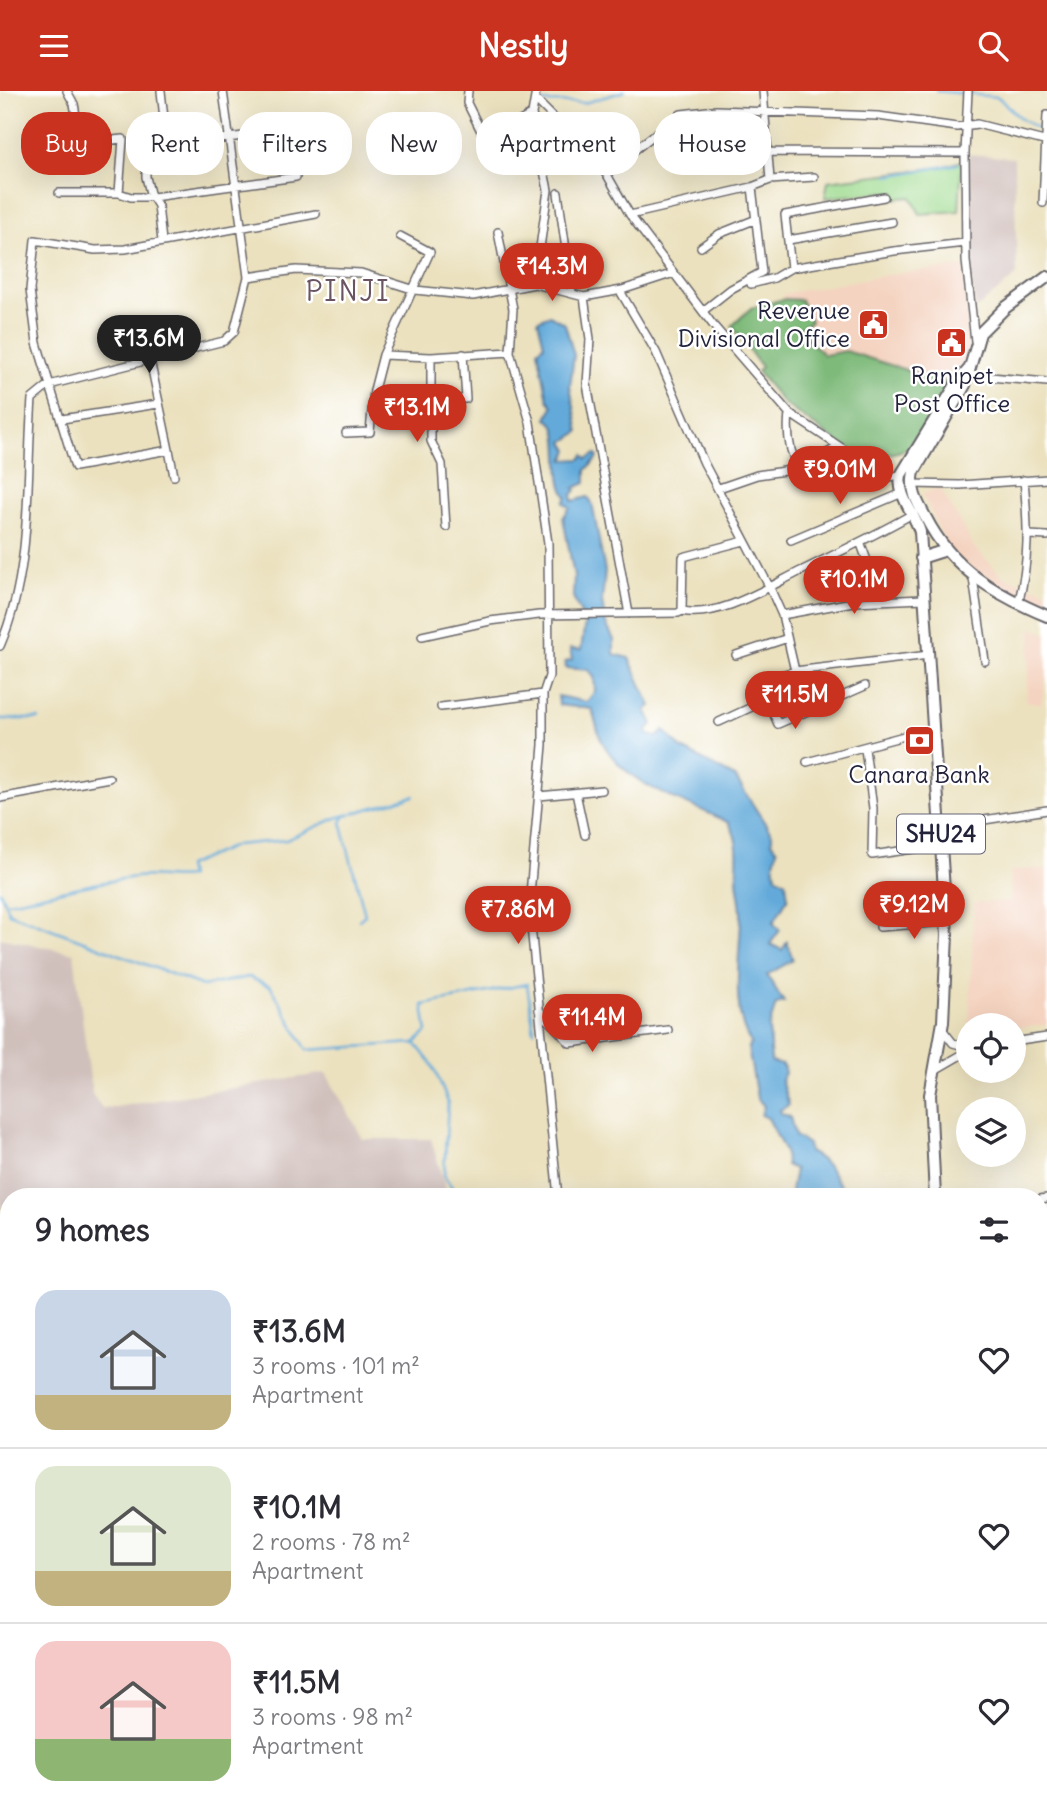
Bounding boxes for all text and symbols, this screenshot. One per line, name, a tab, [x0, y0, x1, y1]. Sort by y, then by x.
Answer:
text: Nestly	[479, 25, 568, 66]
icon: menu	[35, 27, 73, 65]
icon: search	[974, 27, 1012, 65]
chip: Buy	[21, 112, 112, 175]
chip: Rent	[126, 112, 224, 175]
chip: Filters	[238, 112, 352, 175]
chip: New	[366, 112, 462, 175]
chip: Apartment	[476, 112, 640, 175]
chip: House	[654, 112, 771, 175]
pin: ₹14.3M	[495, 243, 609, 303]
text: ₹14.3M	[516, 251, 588, 280]
district label: PINJI	[306, 273, 390, 309]
place label: Revenue Divisional Office	[678, 295, 850, 353]
public building icon: Revenue Divisional Office	[856, 308, 890, 342]
pin: ₹13.6M	[92, 315, 206, 375]
text: ₹13.6M	[113, 323, 185, 352]
public building icon: Ranipet Post Office	[935, 325, 969, 359]
place label: Ranipet Post Office	[894, 360, 1010, 418]
pin: ₹13.1M	[360, 385, 474, 444]
text: ₹13.1M	[384, 392, 451, 421]
pin: ₹9.01M	[783, 447, 897, 506]
text: ₹9.01M	[803, 454, 877, 483]
pin: ₹10.1M	[797, 557, 911, 616]
text: ₹10.1M	[819, 564, 889, 593]
pin: ₹11.5M	[738, 671, 852, 731]
text: ₹11.5M	[761, 679, 829, 708]
bank icon: Canara Bank	[902, 724, 936, 758]
place label: Canara Bank	[848, 759, 990, 789]
road number: SHU24	[897, 814, 985, 853]
pin: ₹9.12M	[857, 881, 971, 941]
pin: ₹7.86M	[461, 887, 575, 946]
text: ₹9.12M	[879, 889, 949, 918]
text: ₹7.86M	[481, 894, 555, 923]
pin: ₹11.4M	[535, 995, 649, 1054]
text: ₹11.4M	[558, 1002, 626, 1031]
map controls	[956, 1013, 1026, 1167]
button: locate	[956, 1013, 1026, 1083]
button: layers	[956, 1097, 1026, 1167]
text: 9 homes	[35, 1211, 150, 1249]
icon: filters	[975, 1211, 1013, 1249]
text: ₹13.6M	[252, 1312, 346, 1350]
icon: home	[91, 1318, 175, 1402]
icon: heart	[975, 1341, 1013, 1379]
text: 3 rooms · 101 m²	[252, 1351, 420, 1380]
text: Apartment	[252, 1380, 364, 1409]
text: ₹10.1M	[252, 1488, 342, 1526]
icon: home	[91, 1494, 175, 1578]
icon: heart	[975, 1517, 1013, 1555]
text: 2 rooms · 78 m²	[252, 1527, 411, 1556]
text: Apartment	[252, 1556, 364, 1585]
text: ₹11.5M	[252, 1663, 341, 1701]
icon: home	[91, 1669, 175, 1753]
icon: heart	[975, 1692, 1013, 1730]
text: 3 rooms · 98 m²	[252, 1702, 413, 1731]
text: Apartment	[252, 1731, 364, 1760]

